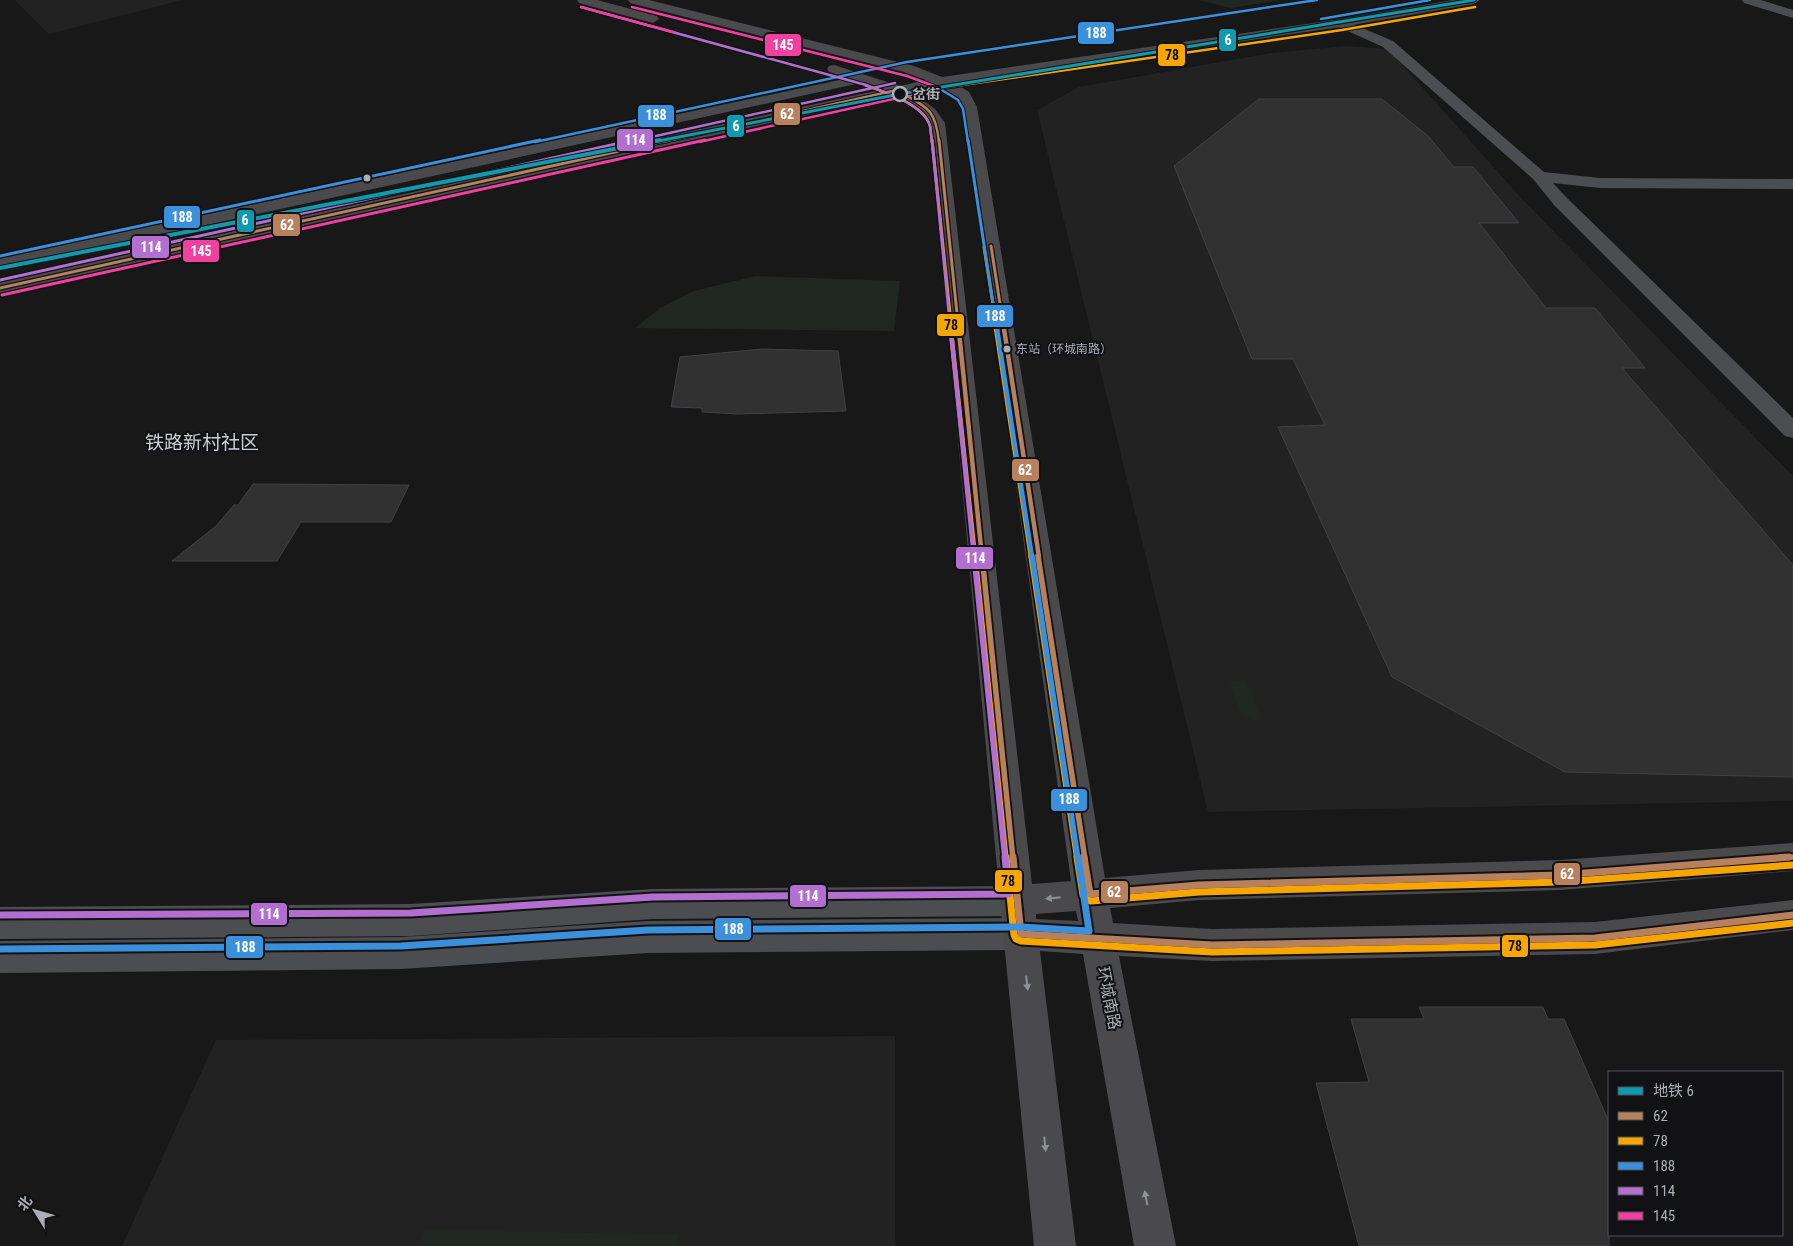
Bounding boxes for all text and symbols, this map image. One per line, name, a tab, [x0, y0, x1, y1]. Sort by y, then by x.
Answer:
line badge: 188	[1077, 21, 1115, 45]
text: 188	[1085, 25, 1107, 41]
line badge: 6	[1218, 28, 1237, 52]
text: 6	[1224, 32, 1232, 48]
line badge: 145	[764, 33, 802, 57]
text: 145	[772, 37, 794, 53]
line badge: 78	[1157, 43, 1186, 67]
text: 78	[1165, 47, 1179, 63]
marker: 岔街	[892, 86, 908, 102]
place label: 岔街	[912, 86, 940, 102]
line badge: 62	[773, 102, 801, 126]
line badge: 188	[637, 104, 675, 128]
text: 62	[780, 106, 794, 122]
text: 188	[645, 107, 667, 123]
line badge: 6	[726, 114, 745, 138]
text: 6	[732, 118, 740, 134]
line badge: 114	[616, 128, 654, 152]
text: 114	[624, 132, 646, 148]
unlabelled marker	[362, 173, 372, 183]
line badge: 188	[163, 205, 201, 229]
text: 188	[171, 209, 193, 225]
line badge: 6	[236, 209, 255, 233]
text: 6	[241, 212, 249, 228]
line badge: 62	[272, 213, 301, 237]
text: 62	[280, 217, 294, 233]
line badge: 114	[131, 235, 170, 259]
text: 114	[140, 239, 162, 255]
line badge: 145	[182, 239, 220, 263]
text: 145	[190, 243, 212, 259]
line badge: 188	[976, 304, 1014, 328]
text: 188	[984, 308, 1006, 324]
line badge: 78	[936, 313, 965, 337]
text: 78	[944, 317, 958, 333]
place label: 东站（环城南路）	[1016, 342, 1112, 356]
marker: 东站（环城南路）	[1002, 344, 1012, 354]
district label: 铁路新村社区	[145, 431, 259, 454]
line badge: 62	[1011, 458, 1040, 482]
text: 62	[1018, 462, 1032, 478]
line badge: 114	[955, 546, 994, 570]
text: 114	[964, 550, 986, 566]
line badge: 188	[1050, 788, 1088, 812]
text: 188	[1058, 791, 1080, 807]
line badge: 62	[1553, 862, 1581, 886]
text: 62	[1560, 866, 1574, 882]
line badge: 78	[994, 869, 1023, 893]
text: 78	[1001, 873, 1015, 889]
line badge: 62	[1100, 880, 1129, 904]
line badge: 114	[789, 884, 827, 908]
text: 62	[1107, 884, 1121, 900]
text: 114	[797, 888, 819, 904]
one-way arrow	[1045, 894, 1061, 902]
line badge: 114	[250, 902, 288, 926]
text: 114	[258, 906, 280, 922]
line badge: 188	[714, 917, 752, 941]
text: 188	[722, 921, 744, 937]
line badge: 78	[1501, 934, 1529, 958]
line badge: 188	[225, 935, 264, 959]
text: 78	[1508, 938, 1522, 954]
text: 188	[234, 939, 256, 955]
street label: 环城南路	[1094, 965, 1124, 1031]
one-way arrow	[1023, 975, 1031, 991]
legend	[1608, 1071, 1783, 1236]
text: 地铁 6	[1653, 1082, 1694, 1100]
text: 62	[1653, 1107, 1668, 1125]
text: 78	[1653, 1132, 1668, 1150]
one-way arrow	[1041, 1136, 1049, 1152]
text: 188	[1653, 1157, 1675, 1175]
text: 114	[1653, 1182, 1675, 1200]
north arrow	[10, 1186, 60, 1236]
one-way arrow	[1141, 1190, 1149, 1206]
text: 北	[14, 1193, 35, 1214]
text: 145	[1653, 1207, 1675, 1225]

